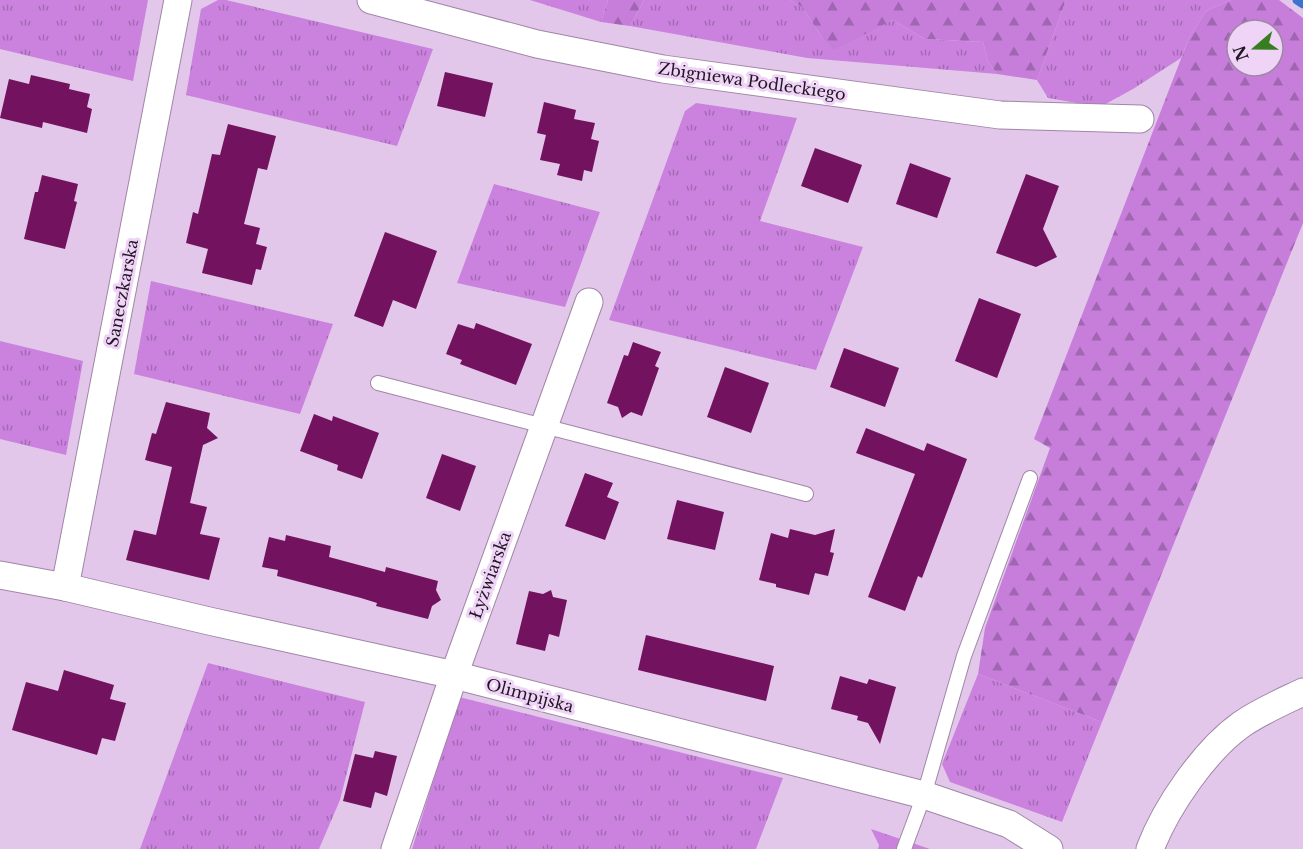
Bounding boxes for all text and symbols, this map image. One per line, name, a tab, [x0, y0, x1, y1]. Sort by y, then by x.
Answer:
north arrow	[1225, 18, 1285, 78]
text: N	[1229, 43, 1253, 64]
street label: Zbigniewa Podleckiego	[657, 58, 847, 104]
street label: Saneczkarska	[102, 237, 142, 349]
street label: Łyżwiarska	[465, 529, 515, 621]
street label: Olimpijska	[484, 674, 576, 716]

